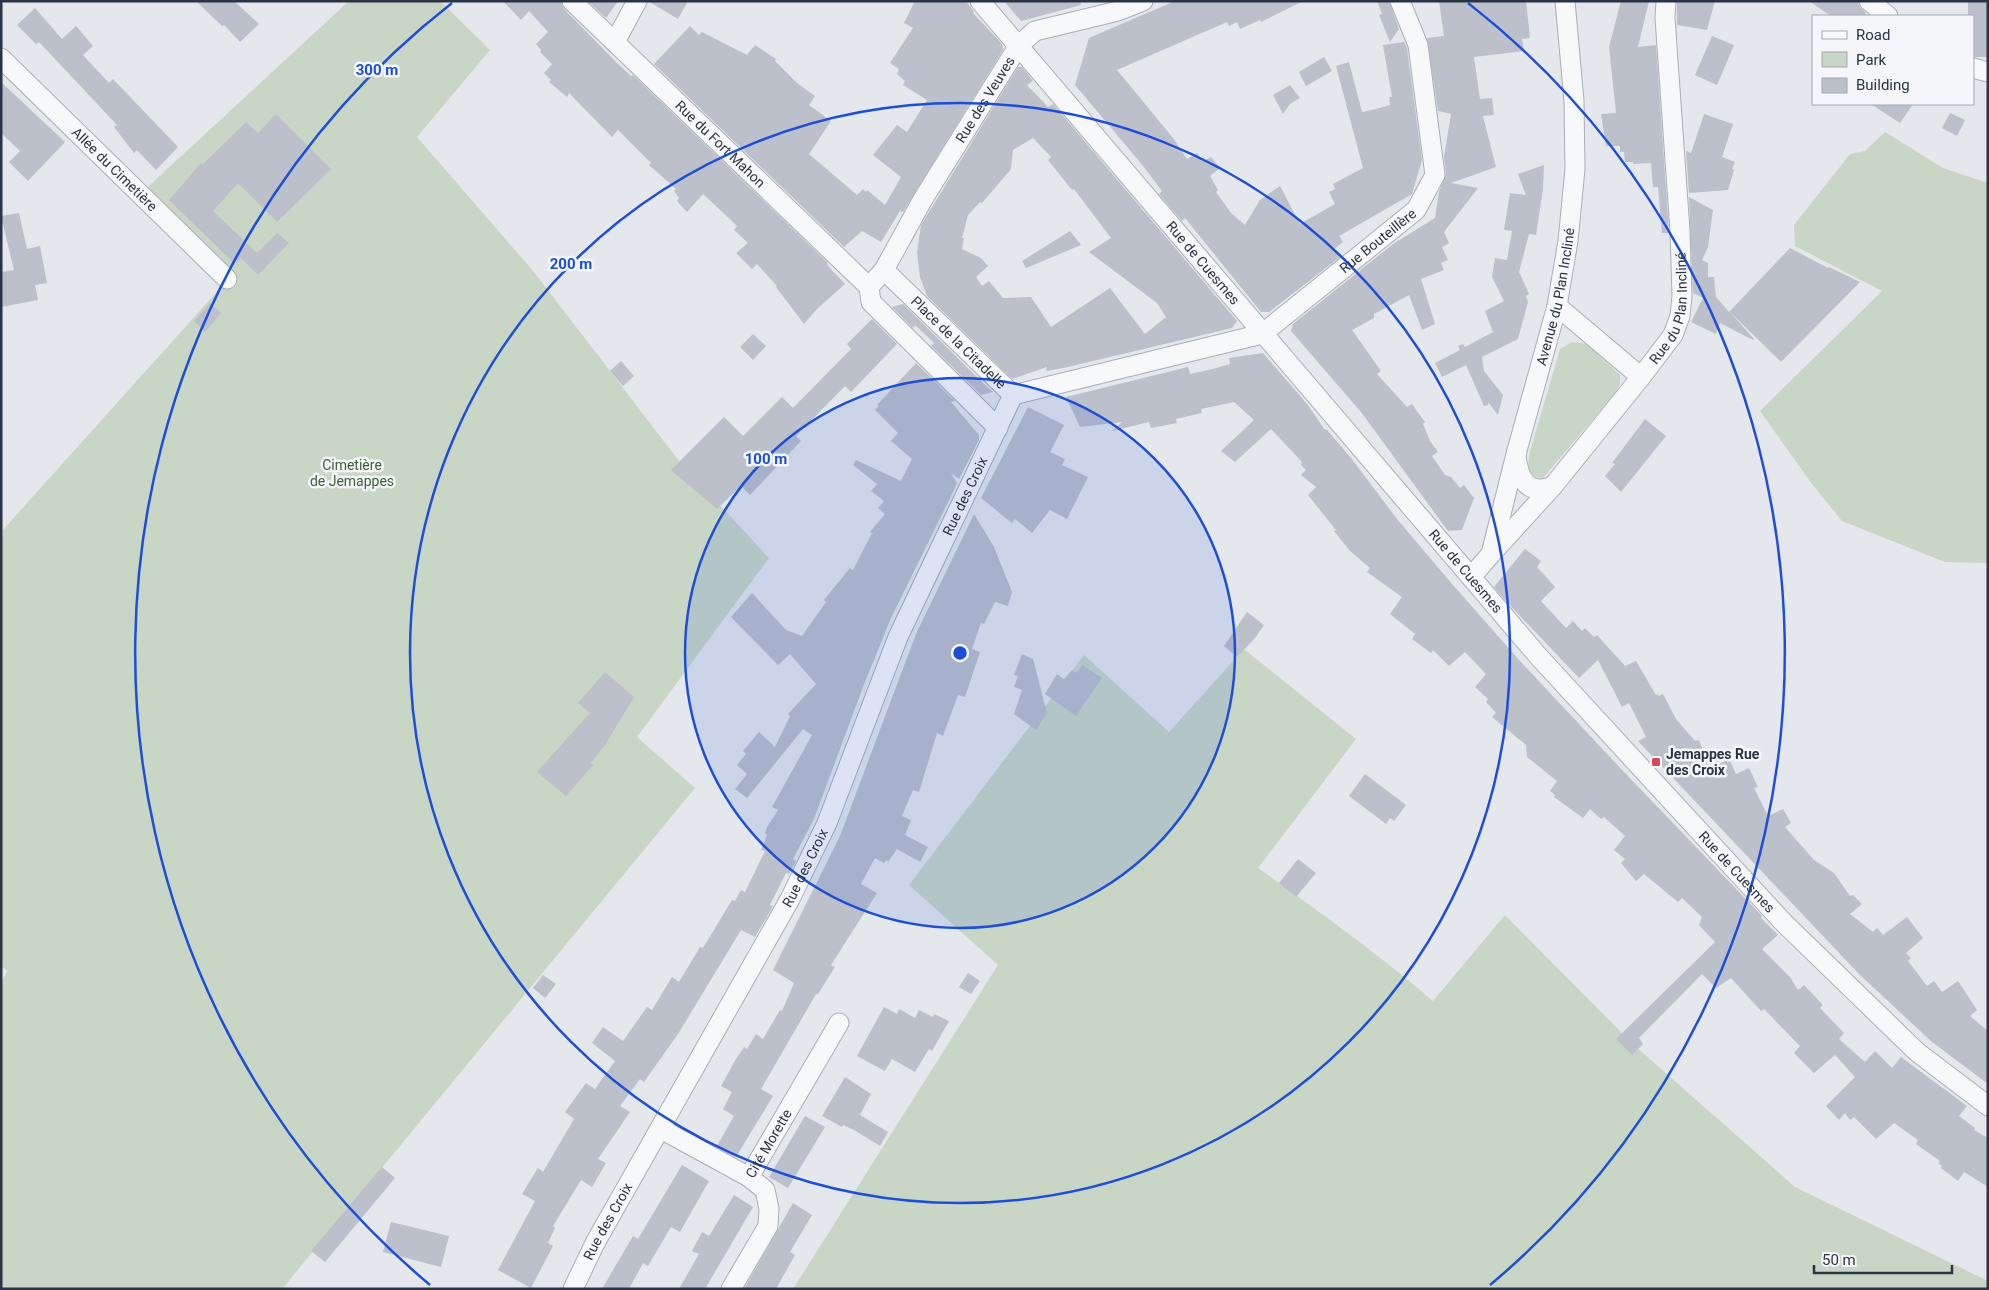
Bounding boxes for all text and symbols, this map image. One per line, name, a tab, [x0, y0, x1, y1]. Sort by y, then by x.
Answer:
legend	[1812, 15, 1974, 105]
text: Road	[1856, 26, 1890, 44]
text: Park	[1856, 51, 1887, 69]
street label: Rue des Veuves	[952, 53, 1018, 145]
text: 300 m	[356, 61, 398, 79]
text: Building	[1856, 76, 1910, 94]
street label: Rue du Fort Mahon	[672, 97, 769, 191]
street label: Allée du Cimetière	[69, 124, 161, 214]
street label: Rue Bouteillère	[1336, 205, 1419, 276]
street label: Rue de Cuesmes	[1163, 218, 1243, 308]
street label: Avenue du Plan Incliné	[1533, 227, 1577, 367]
street label: Rue du Plan Incliné	[1646, 252, 1690, 367]
text: 200 m	[550, 255, 592, 273]
street label: Place de la Citadelle	[908, 293, 1009, 392]
text: 100 m	[745, 450, 787, 468]
street label: Rue des Croix	[939, 454, 991, 538]
park label: Cimetière de Jemappes	[310, 457, 394, 489]
street label: Rue de Cuesmes	[1426, 526, 1506, 616]
centre of rings	[951, 644, 969, 662]
place label: Jemappes Rue des Croix	[1666, 746, 1760, 778]
marker: Jemappes Rue des Croix	[1650, 756, 1662, 768]
street label: Rue des Croix	[779, 826, 831, 910]
street label: Rue de Cuesmes	[1696, 828, 1778, 916]
street label: Cité Morette	[742, 1106, 795, 1181]
street label: Rue des Croix	[580, 1180, 635, 1262]
scale bar	[1814, 1242, 1952, 1274]
text: 50 m	[1822, 1251, 1856, 1269]

